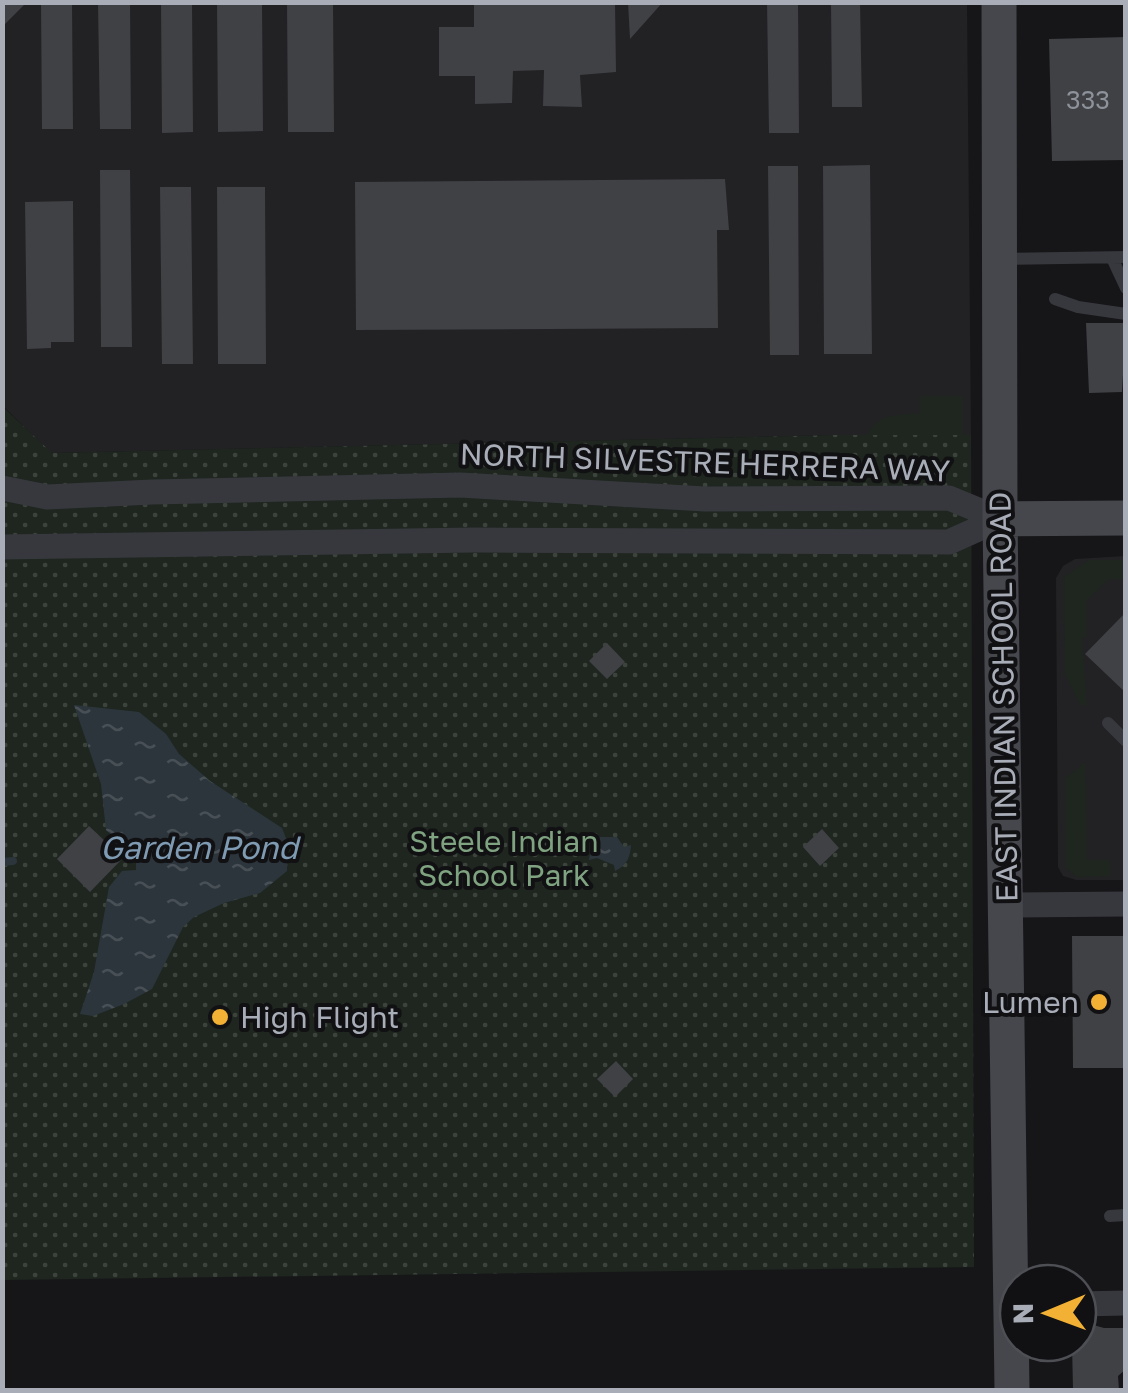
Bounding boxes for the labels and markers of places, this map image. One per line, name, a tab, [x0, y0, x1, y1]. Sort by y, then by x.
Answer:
place label: Lumen	[982, 984, 1079, 1020]
marker: Lumen	[1088, 991, 1110, 1013]
place label: High Flight	[240, 999, 399, 1035]
marker: High Flight	[209, 1006, 231, 1028]

